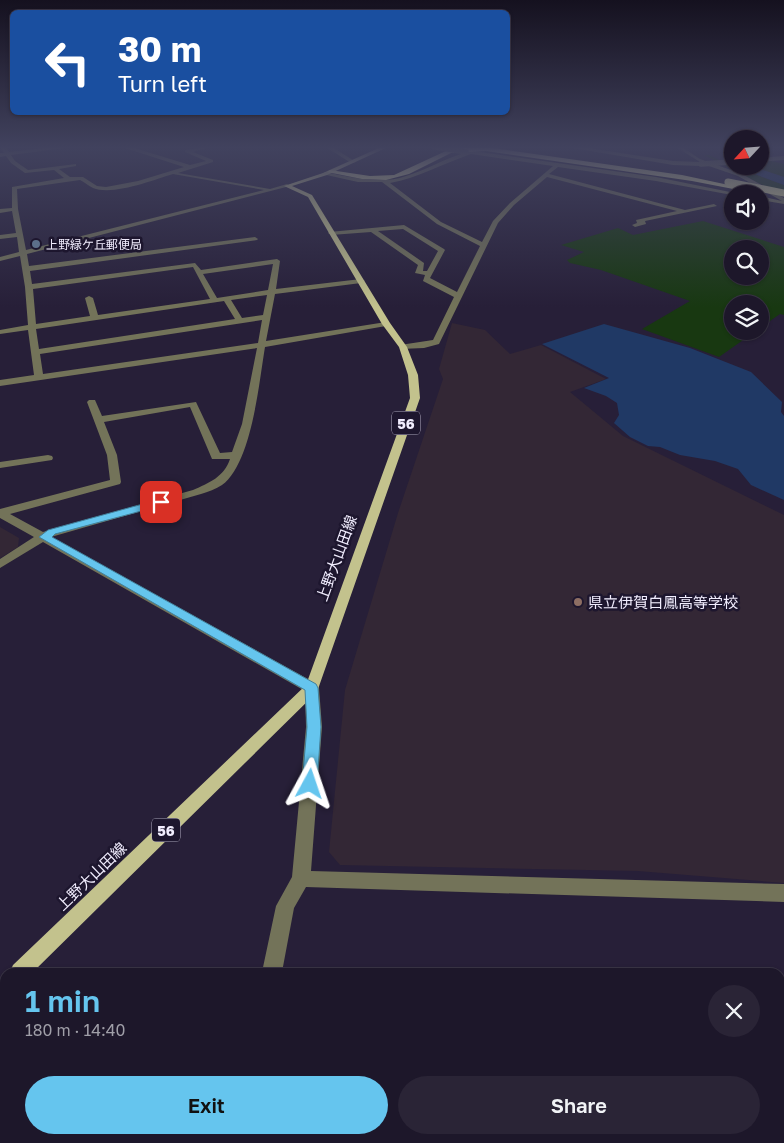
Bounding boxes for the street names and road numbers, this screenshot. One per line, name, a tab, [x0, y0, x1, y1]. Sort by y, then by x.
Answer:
road number: 56	[392, 412, 420, 434]
street label: 上野大山田線	[312, 513, 360, 603]
road number: 56	[152, 818, 180, 842]
street label: 上野大山田線	[52, 838, 130, 914]

